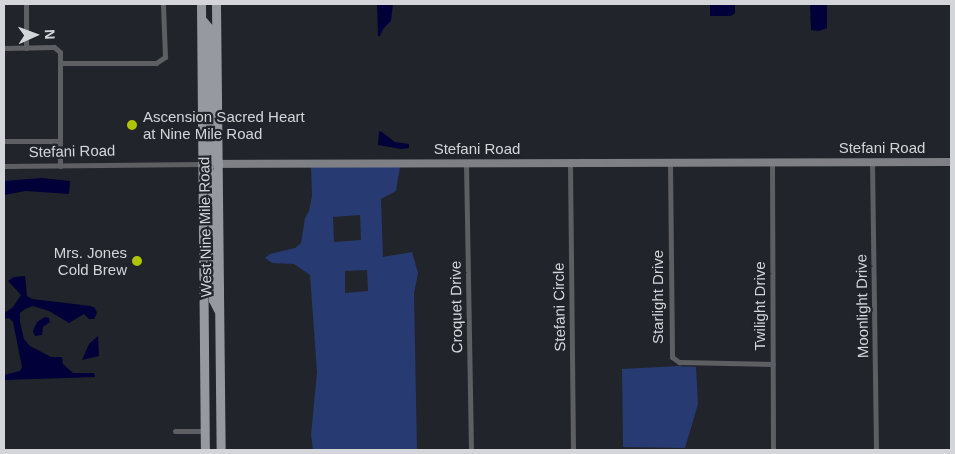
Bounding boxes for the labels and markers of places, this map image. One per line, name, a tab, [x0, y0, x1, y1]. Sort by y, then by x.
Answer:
place label: Ascension Sacred Heart at Nine Mile Road	[143, 107, 305, 142]
marker: Ascension Sacred Heart at Nine Mile Road	[125, 118, 139, 132]
place label: Mrs. Jones Cold Brew	[54, 243, 127, 278]
marker: Mrs. Jones Cold Brew	[131, 255, 143, 267]

